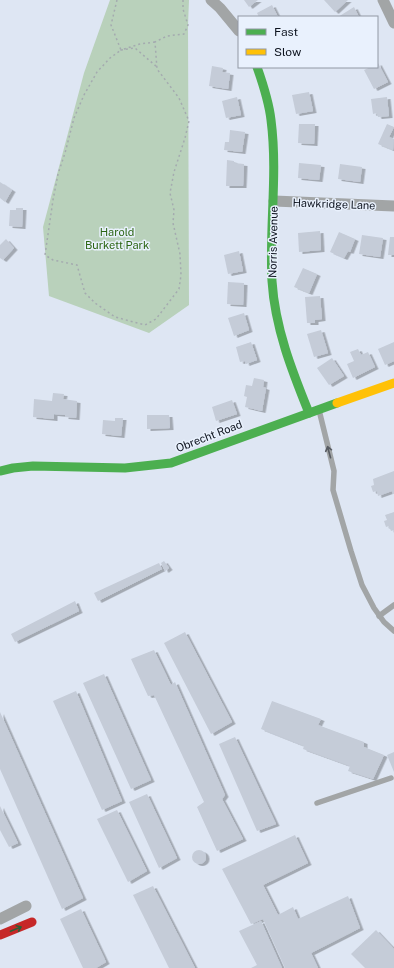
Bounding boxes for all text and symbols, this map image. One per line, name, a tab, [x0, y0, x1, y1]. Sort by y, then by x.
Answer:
legend	[238, 16, 378, 68]
text: Fast	[274, 25, 299, 39]
text: Slow	[274, 45, 302, 59]
street label: Hawkridge Lane	[292, 197, 376, 211]
street label: Norris Avenue	[266, 206, 280, 278]
park label: Harold Burkett Park	[85, 226, 149, 251]
street label: Obrecht Road	[174, 418, 244, 454]
one-way arrow	[325, 446, 333, 459]
one-way arrow	[9, 924, 21, 932]

